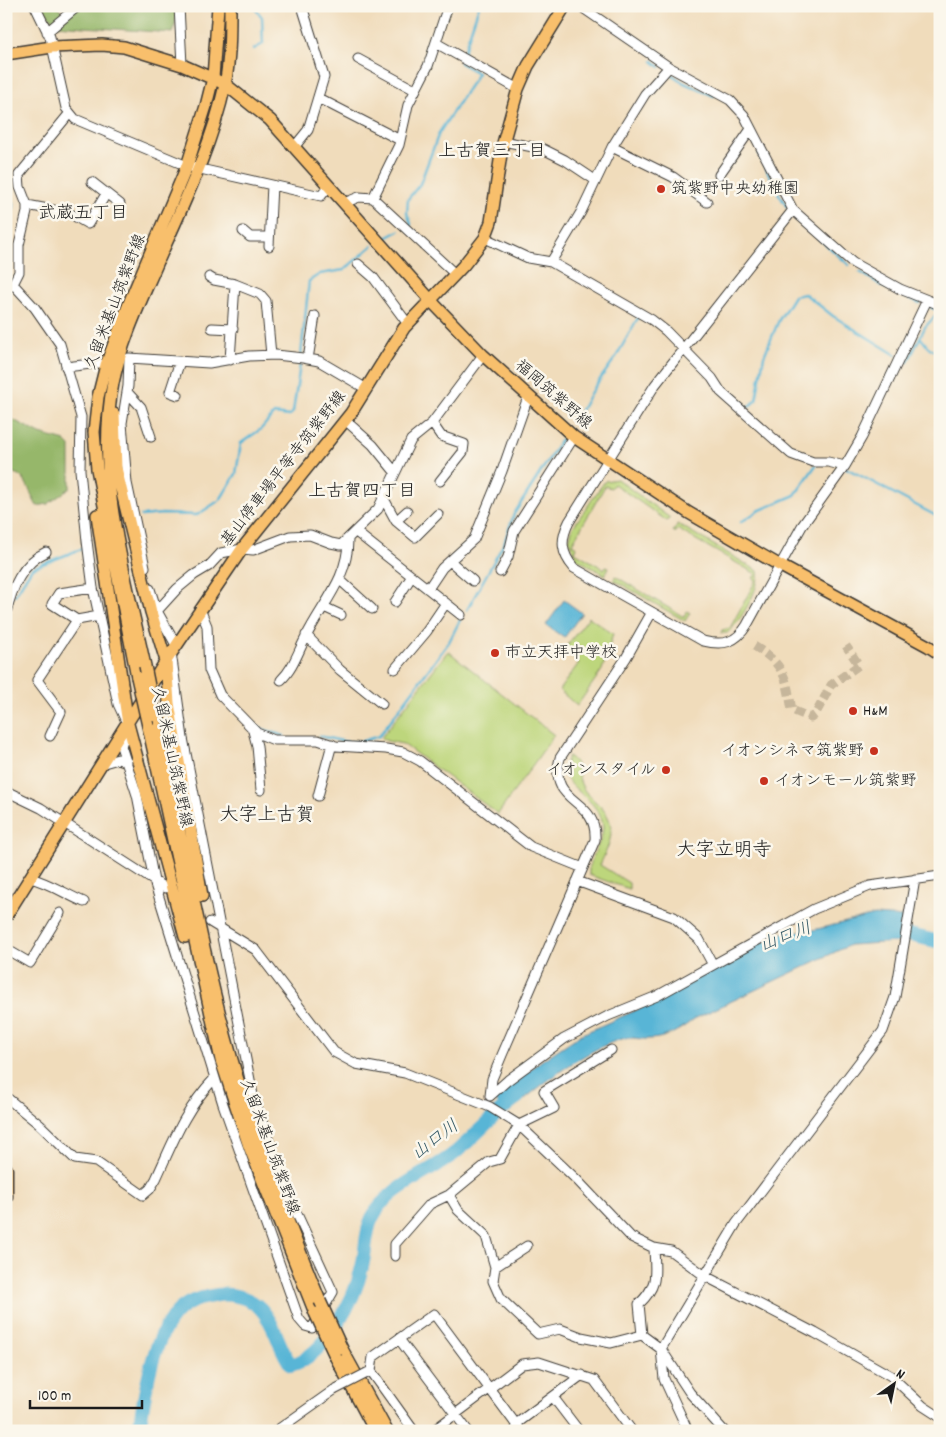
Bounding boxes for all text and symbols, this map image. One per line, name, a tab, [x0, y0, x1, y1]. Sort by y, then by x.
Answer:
district label: 上古賀三丁目	[438, 140, 546, 165]
place label: 筑紫野中央幼稚園	[671, 178, 799, 201]
marker: 筑紫野中央幼稚園	[655, 183, 667, 195]
district label: 武蔵五丁目	[38, 202, 128, 227]
street label: 久留米基山筑紫野線	[79, 231, 153, 373]
street label: 福岡筑紫野線	[509, 355, 597, 435]
street label: 基山停車場平等寺筑紫野線	[216, 386, 352, 552]
district label: 上古賀四丁目	[308, 480, 416, 505]
place label: 市立天拝中学校	[505, 642, 617, 665]
marker: 市立天拝中学校	[489, 647, 501, 659]
street label: 久留米基山筑紫野線	[145, 684, 197, 830]
place label: H&M	[863, 700, 888, 723]
marker: H&M	[847, 705, 859, 717]
place label: イオンシネマ筑紫野	[721, 740, 864, 763]
marker: イオンシネマ筑紫野	[868, 745, 880, 757]
place label: イオンスタイル	[546, 759, 656, 782]
marker: イオンスタイル	[660, 764, 672, 776]
place label: イオンモール筑紫野	[774, 770, 916, 793]
marker: イオンモール筑紫野	[758, 775, 770, 787]
district label: 大字上古賀	[219, 803, 315, 830]
district label: 大字立明寺	[676, 838, 772, 865]
water label: 山口川	[756, 917, 816, 959]
street label: 久留米基山筑紫野線	[234, 1075, 304, 1219]
water label: 山口川	[407, 1115, 465, 1167]
north arrow	[868, 1360, 918, 1410]
text: N	[892, 1365, 908, 1385]
scale bar	[30, 1377, 142, 1409]
text: 100 m	[38, 1386, 71, 1408]

